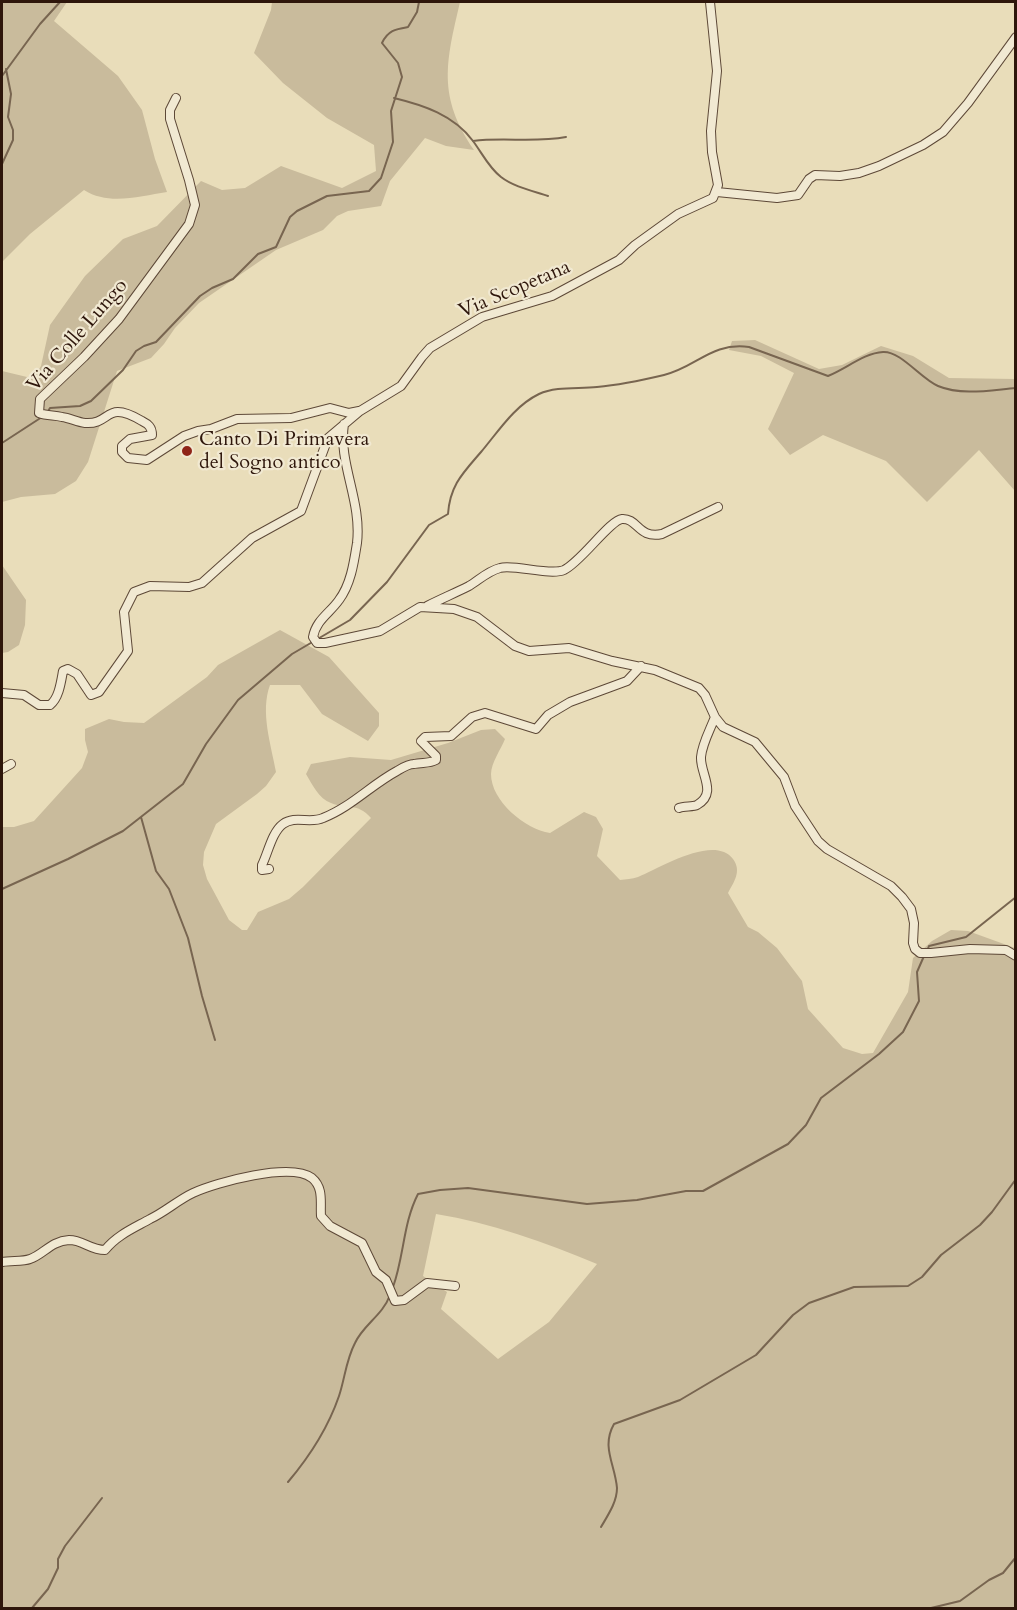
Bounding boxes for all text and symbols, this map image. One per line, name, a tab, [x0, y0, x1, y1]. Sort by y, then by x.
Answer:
street label: Via Scopetana	[456, 256, 574, 324]
street label: Via Colle Lungo	[23, 275, 133, 397]
place label: Canto Di Primavera del Sogno antico	[199, 428, 369, 475]
marker: Canto Di Primavera del Sogno antico	[180, 444, 194, 458]

